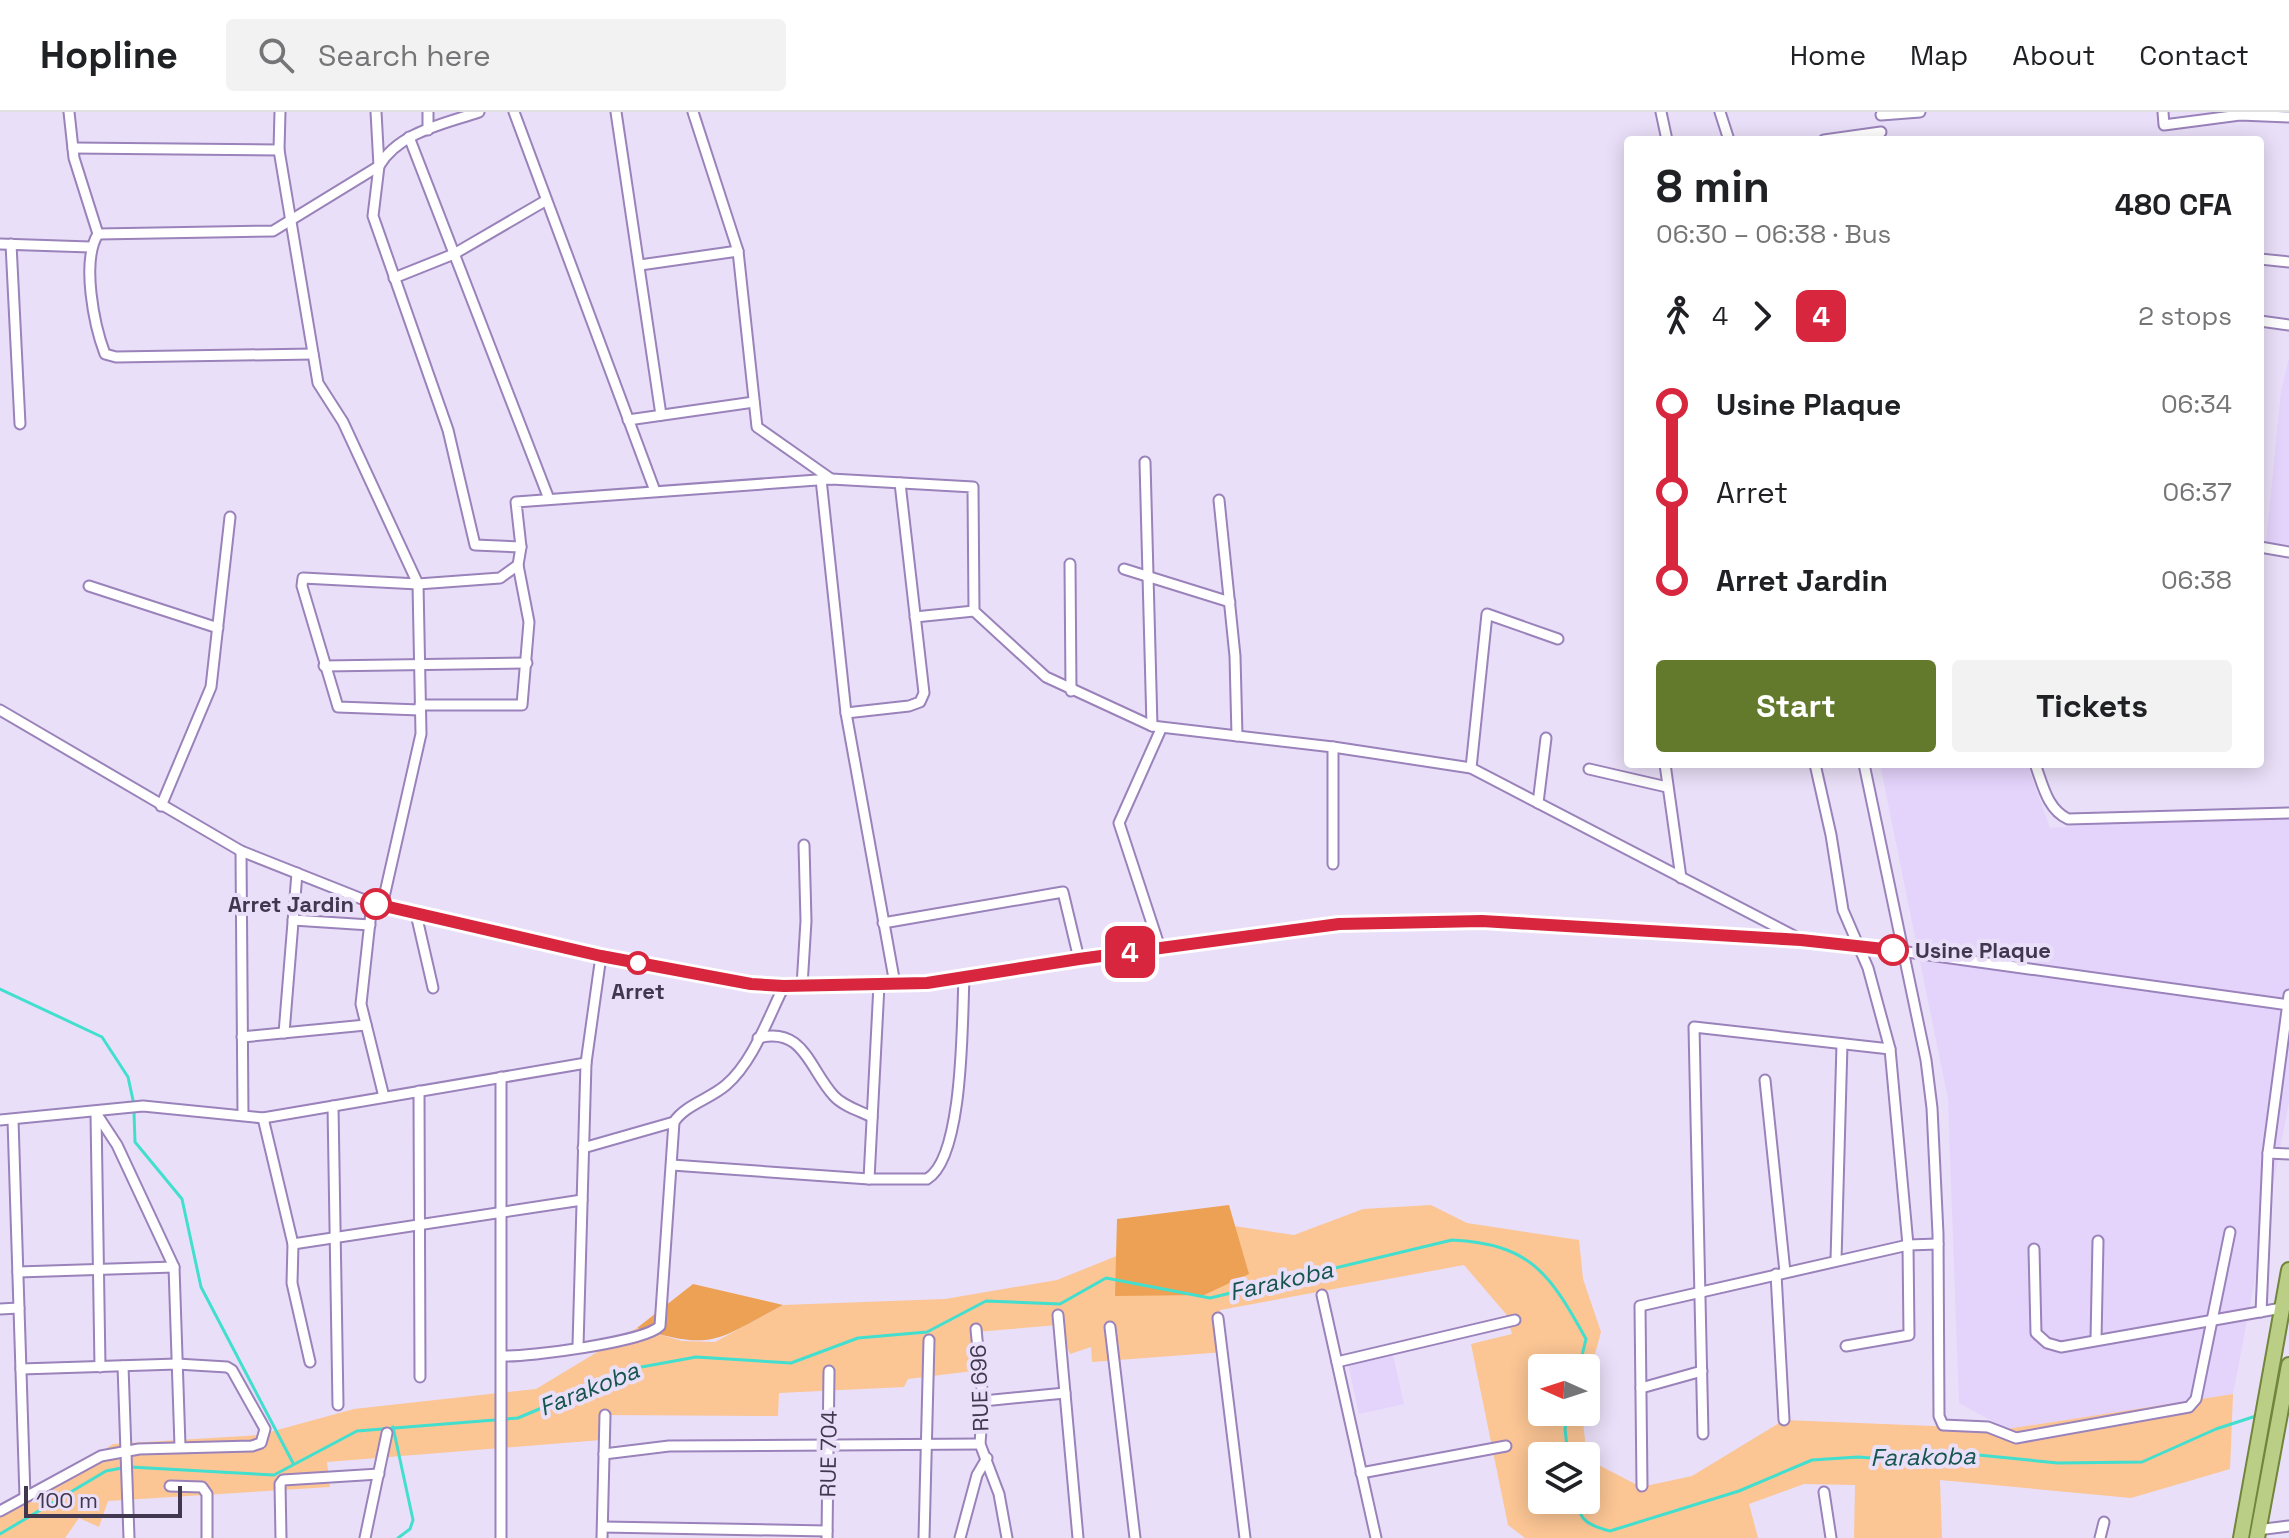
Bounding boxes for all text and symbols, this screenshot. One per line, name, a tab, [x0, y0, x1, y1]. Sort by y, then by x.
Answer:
search box	[226, 19, 786, 91]
text: Hopline	[40, 31, 178, 79]
icon: search	[254, 33, 298, 77]
text: Search here	[318, 36, 491, 75]
text: Home	[1790, 37, 1866, 73]
text: Map	[1910, 37, 1968, 73]
text: About	[2012, 37, 2095, 73]
text: Contact	[2139, 37, 2249, 73]
text: 8 min	[1656, 159, 1770, 215]
text: 480 CFA	[2115, 185, 2232, 224]
text: 06:30 – 06:38 · Bus	[1656, 217, 1891, 251]
icon: walk	[1656, 294, 1700, 338]
icon: forward	[1740, 294, 1784, 338]
text: 4	[1812, 298, 1830, 334]
text: 4	[1712, 299, 1728, 333]
text: 2 stops	[2138, 299, 2232, 333]
text: Usine Plaque	[1716, 385, 1901, 424]
text: 06:34	[2161, 387, 2232, 421]
text: Arret	[1716, 473, 1788, 512]
text: 06:37	[2162, 475, 2232, 509]
text: Arret Jardin	[1716, 561, 1888, 600]
text: 06:38	[2161, 563, 2232, 597]
button: Start	[1656, 660, 1936, 752]
button: Tickets	[1952, 660, 2232, 752]
marker: Arret Jardin	[361, 889, 391, 919]
place label: Arret Jardin	[228, 890, 354, 918]
line badge: 4	[1104, 926, 1156, 978]
text: 4	[1121, 934, 1139, 970]
marker: Usine Plaque	[1878, 935, 1908, 965]
place label: Usine Plaque	[1915, 936, 2051, 964]
marker: Arret	[627, 952, 649, 974]
place label: Arret	[611, 977, 665, 1005]
water label: Farakoba	[1226, 1254, 1336, 1307]
street label: RUE 696	[963, 1344, 995, 1432]
water label: Farakoba	[534, 1354, 644, 1423]
north arrow	[1528, 1354, 1600, 1426]
map controls	[1528, 1354, 1600, 1514]
street label: RUE 704	[813, 1410, 843, 1498]
water label: Farakoba	[1870, 1440, 1976, 1473]
button: layers	[1528, 1442, 1600, 1514]
scale bar	[24, 1482, 182, 1518]
text: 100 m	[36, 1486, 98, 1514]

